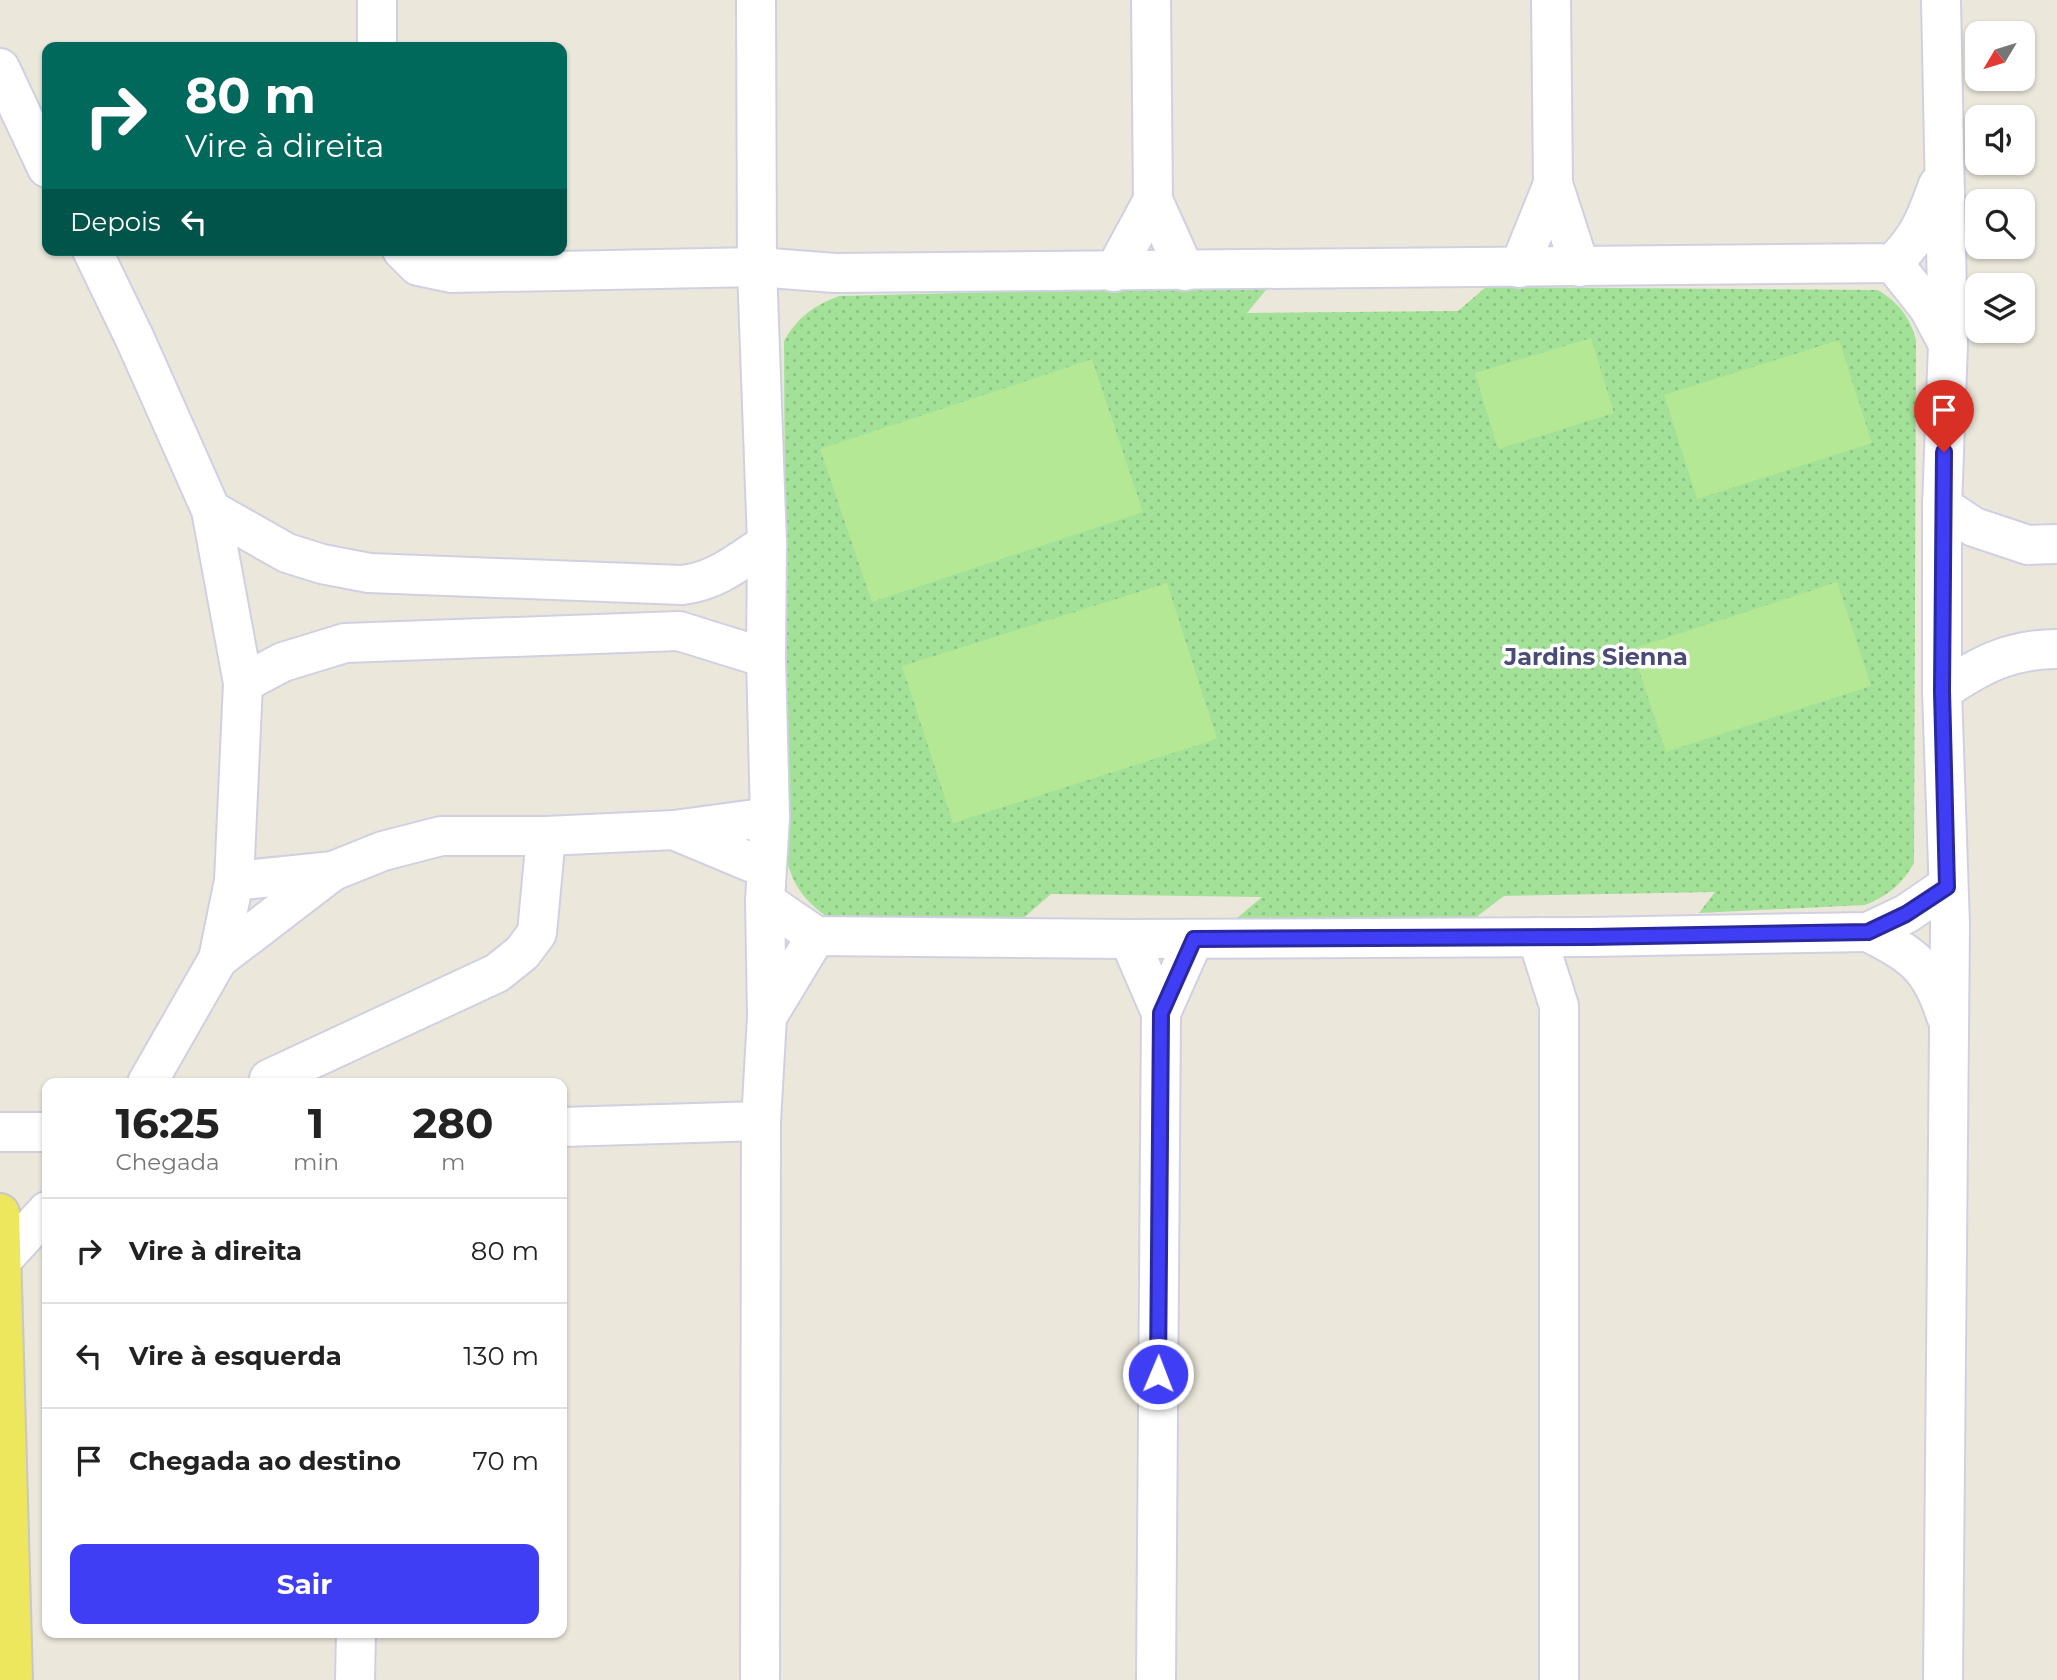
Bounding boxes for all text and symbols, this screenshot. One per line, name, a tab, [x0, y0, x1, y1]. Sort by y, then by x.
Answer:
north arrow	[1965, 21, 2035, 91]
map controls	[1965, 21, 2035, 343]
text: 80 m	[185, 66, 316, 125]
icon: right	[70, 70, 161, 161]
button: sound	[1965, 105, 2035, 175]
text: Vire à direita	[185, 126, 384, 165]
button: search	[1965, 189, 2035, 259]
icon: left	[175, 203, 213, 241]
text: Depois	[70, 206, 161, 238]
button: layers	[1965, 273, 2035, 343]
pin	[1914, 380, 1974, 452]
icon: arrive	[1925, 391, 1963, 429]
district label: Jardins Sienna	[1503, 642, 1688, 671]
text: 16:25	[116, 1097, 220, 1149]
text: 1	[308, 1097, 324, 1149]
text: 280	[413, 1097, 494, 1149]
text: Chegada	[115, 1148, 220, 1176]
text: min	[293, 1148, 339, 1176]
text: m	[441, 1148, 465, 1176]
icon: right	[70, 1232, 108, 1270]
text: Vire à direita	[129, 1235, 302, 1267]
text: 80 m	[471, 1235, 539, 1267]
icon: left	[70, 1337, 108, 1375]
position arrow	[1121, 1337, 1195, 1411]
text: Vire à esquerda	[129, 1340, 342, 1372]
text: 130 m	[463, 1340, 539, 1372]
icon: arrive	[70, 1442, 108, 1480]
text: Chegada ao destino	[129, 1445, 401, 1477]
text: 70 m	[473, 1445, 539, 1477]
button: Sair	[70, 1544, 539, 1624]

